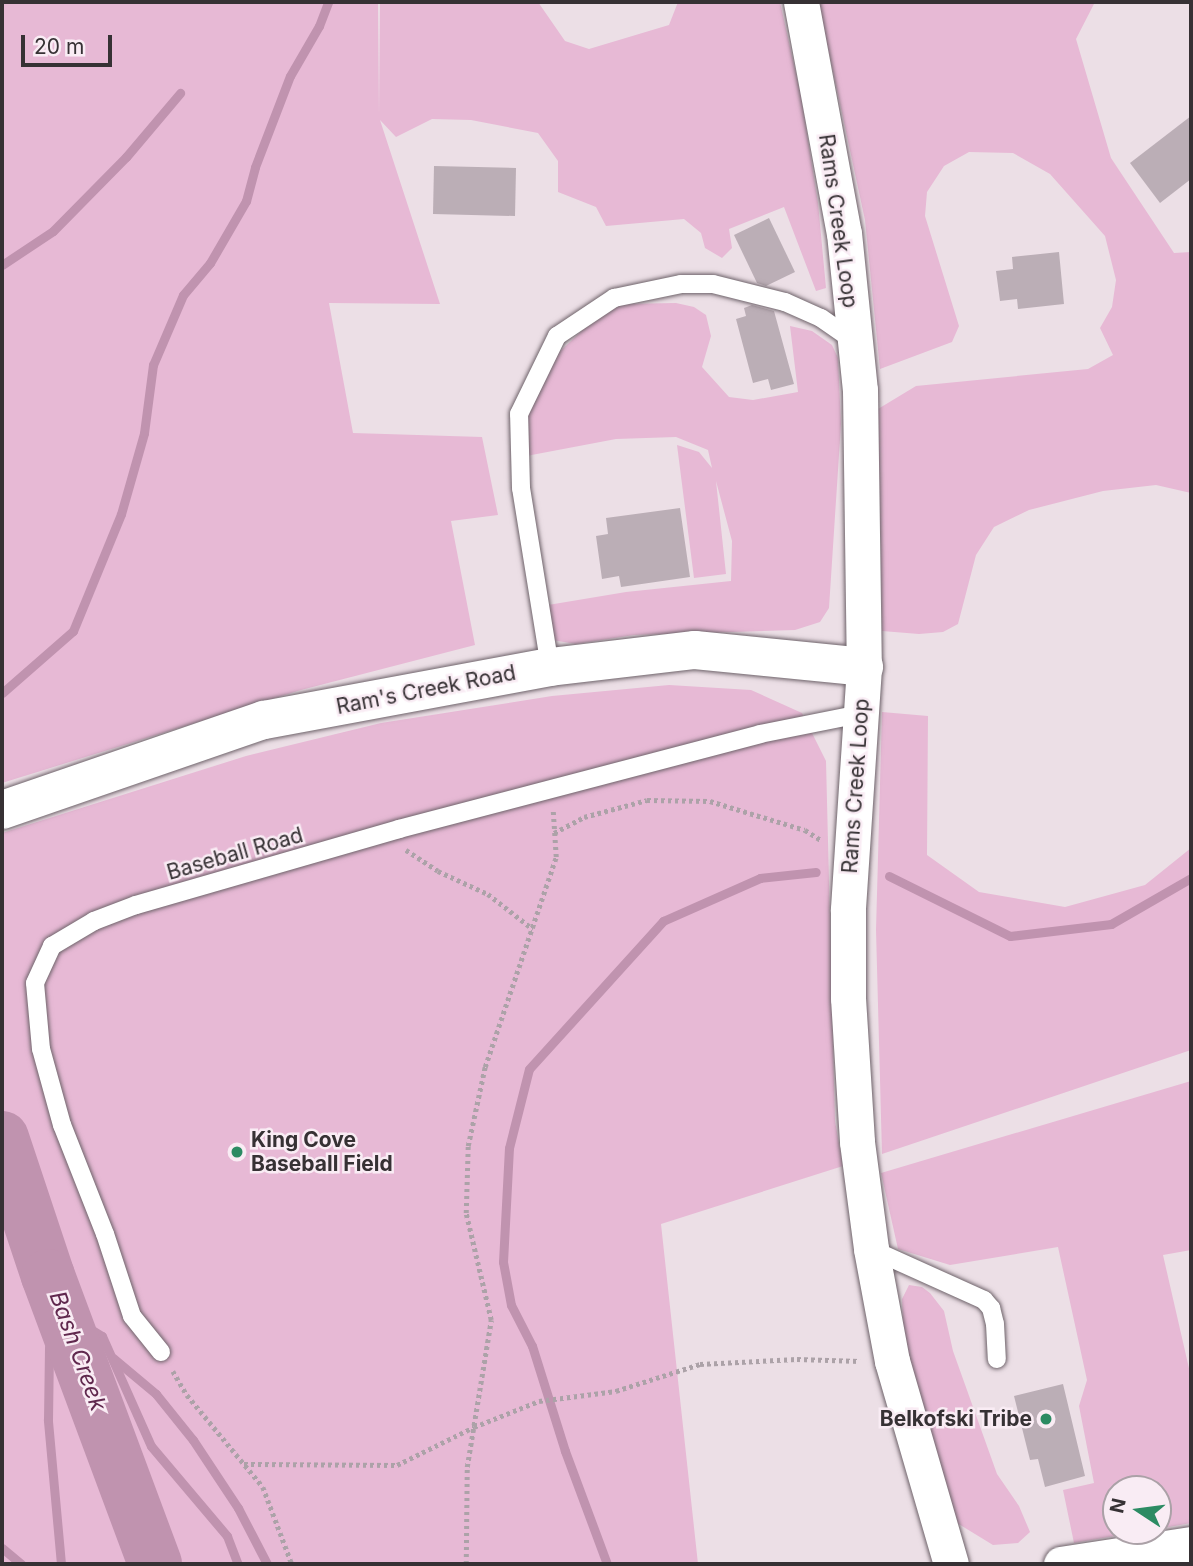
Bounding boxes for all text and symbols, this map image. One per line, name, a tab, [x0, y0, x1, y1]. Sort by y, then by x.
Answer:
scale bar	[24, 21, 116, 65]
text: 20 m	[34, 34, 84, 59]
street label: Rams Creek Loop	[813, 132, 863, 310]
street label: Ram's Creek Road	[334, 660, 518, 720]
street label: Rams Creek Loop	[837, 698, 875, 874]
street label: Baseball Road	[164, 823, 306, 885]
place label: King Cove Baseball Field	[251, 1127, 393, 1177]
marker: King Cove Baseball Field	[229, 1144, 245, 1160]
water label: Bash Creek	[44, 1287, 112, 1415]
place label: Belkofski Tribe	[880, 1406, 1032, 1432]
marker: Belkofski Tribe	[1038, 1411, 1054, 1427]
north arrow	[1102, 1475, 1172, 1545]
text: N	[1105, 1496, 1131, 1515]

